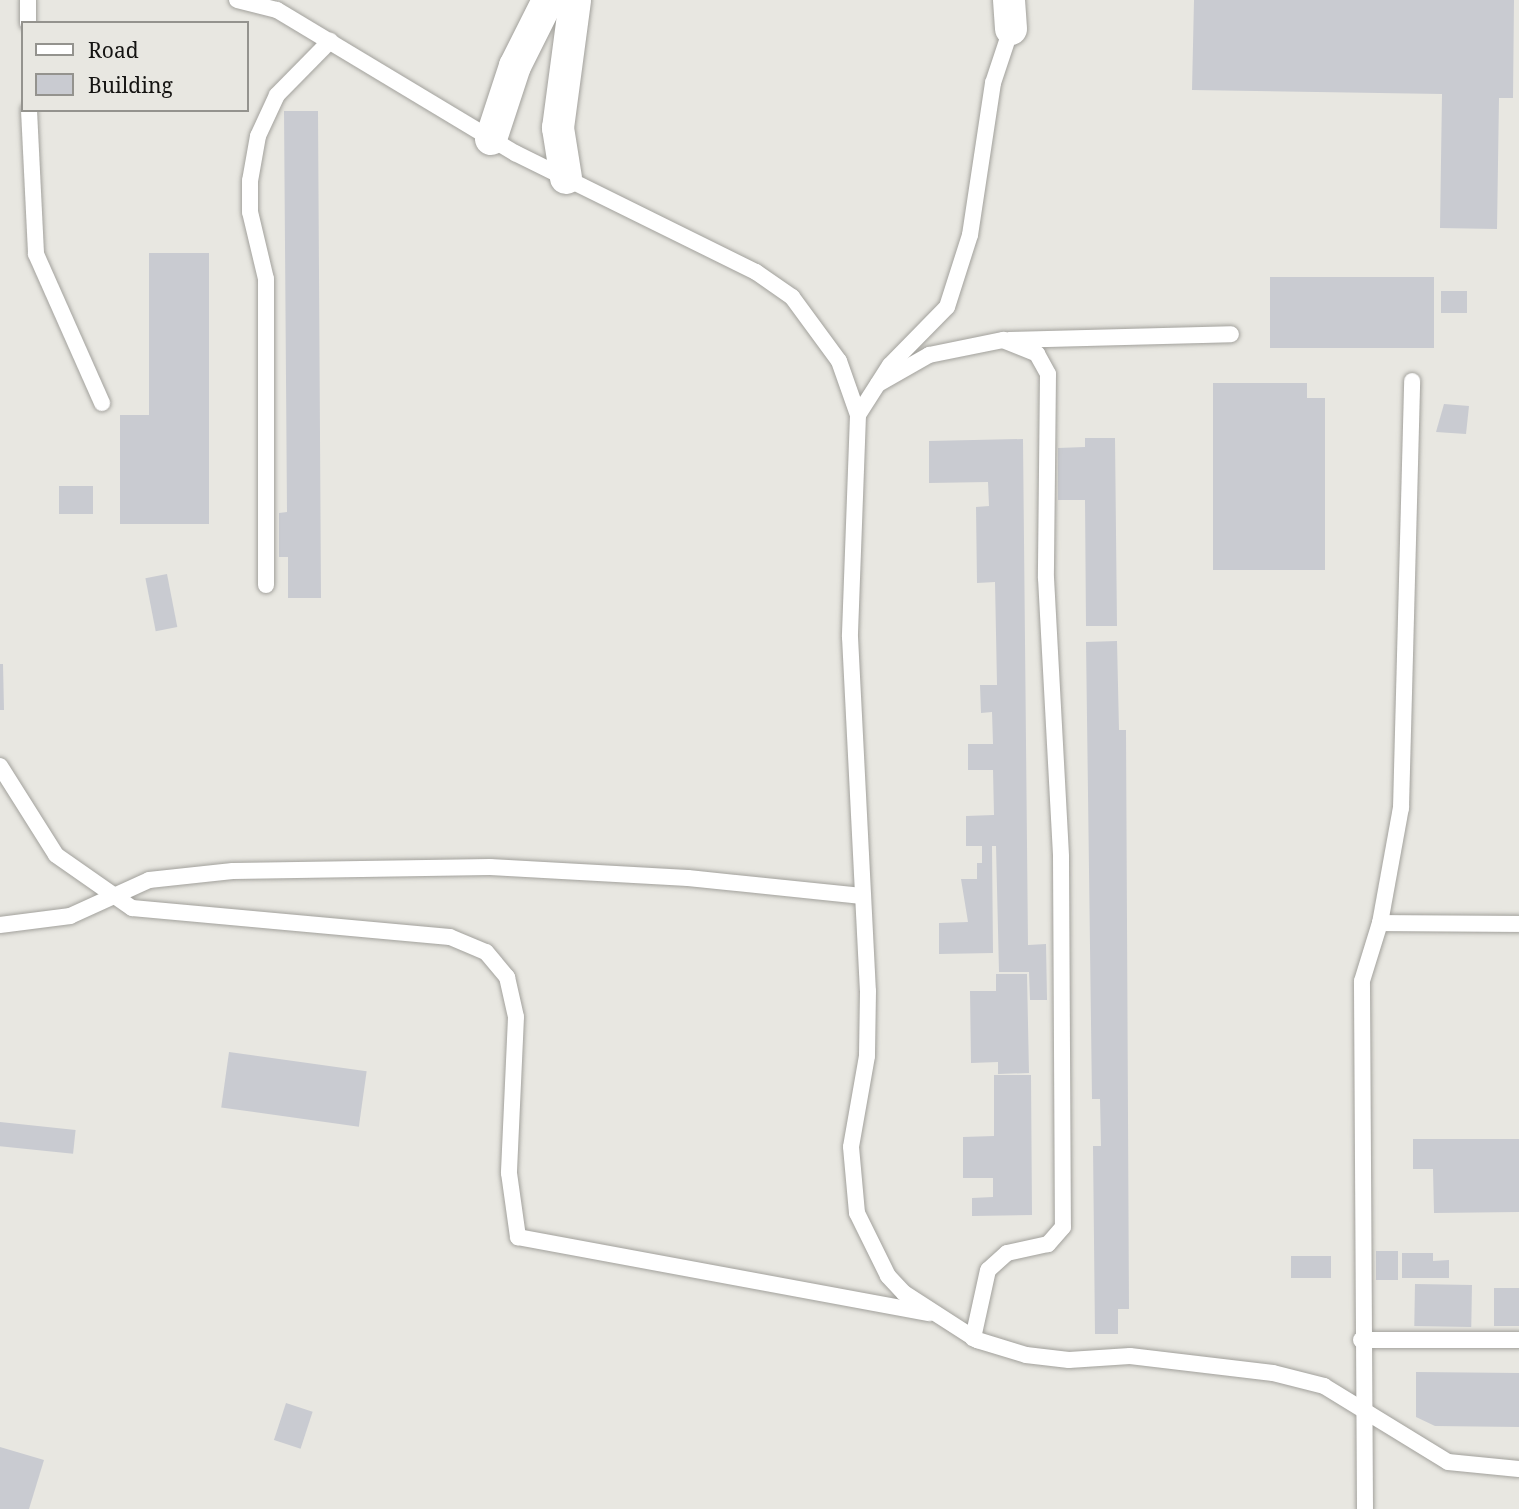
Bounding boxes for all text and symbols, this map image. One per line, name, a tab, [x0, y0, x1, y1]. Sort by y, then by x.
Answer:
legend	[21, 21, 248, 112]
text: Road	[88, 36, 139, 64]
text: Building	[88, 71, 173, 99]

